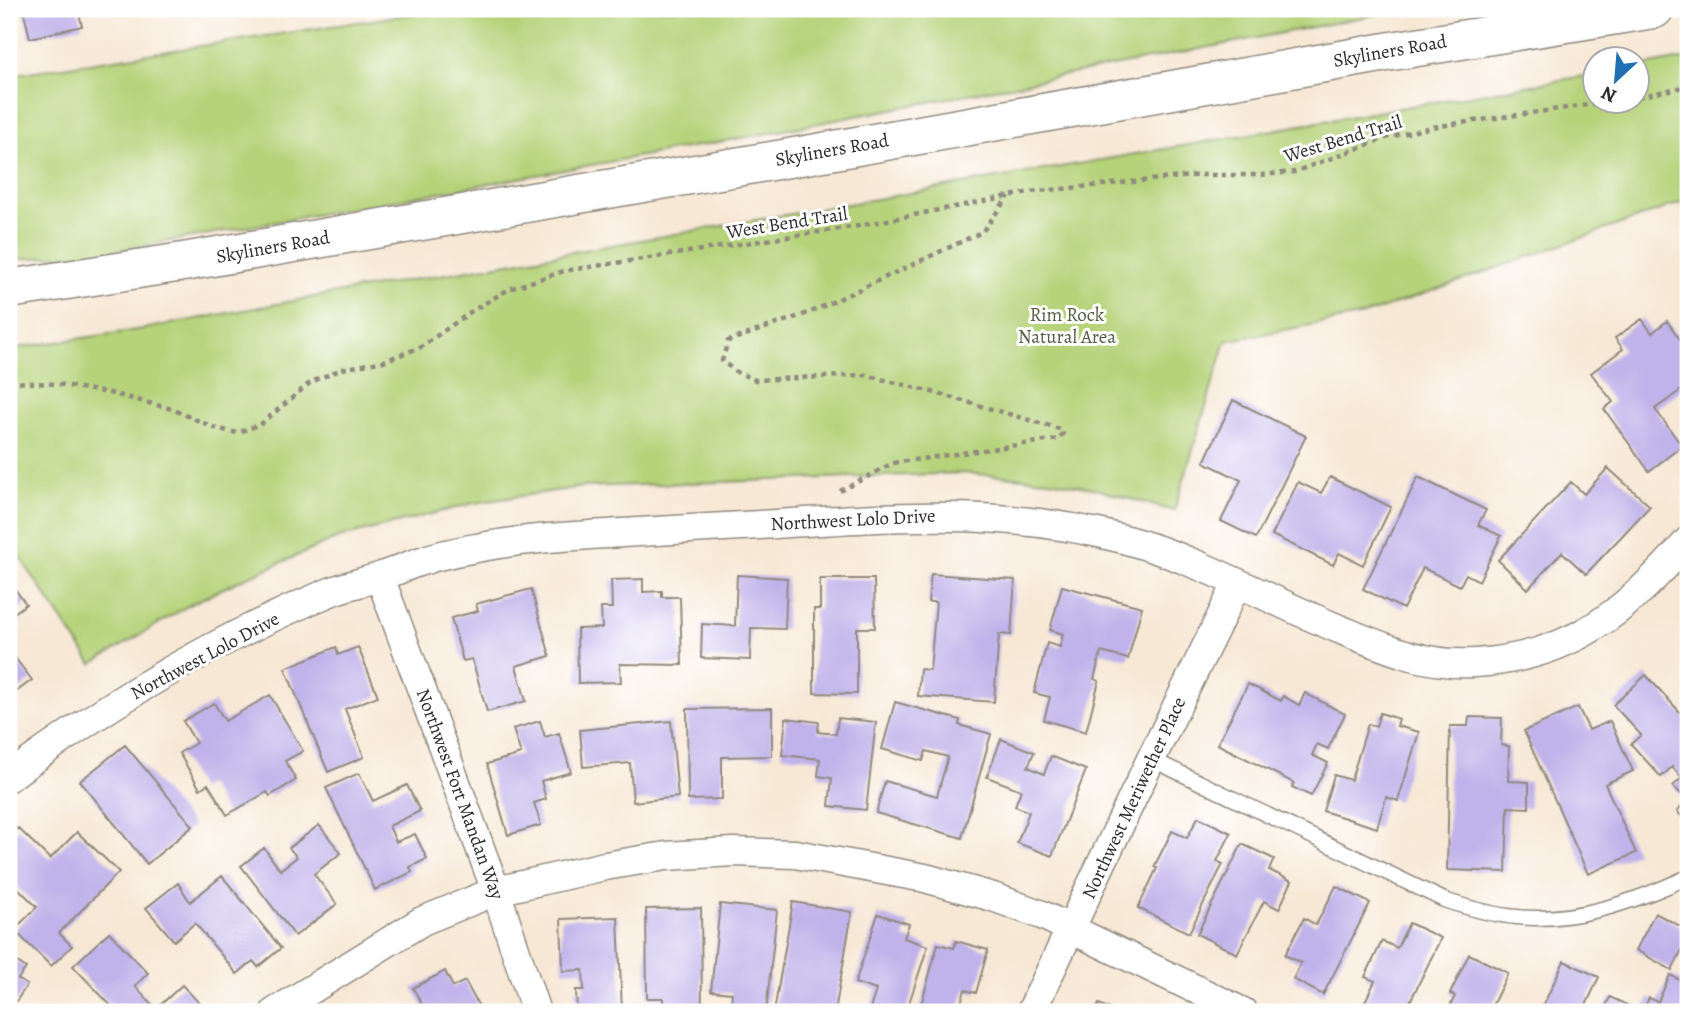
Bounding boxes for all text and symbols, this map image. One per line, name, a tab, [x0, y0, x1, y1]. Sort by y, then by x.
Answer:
street label: Skyliners Road	[1331, 28, 1450, 74]
north arrow	[1582, 46, 1652, 116]
text: N	[1597, 80, 1621, 109]
street label: West Bend Trail	[1280, 109, 1406, 170]
street label: Skyliners Road	[773, 127, 892, 173]
street label: West Bend Trail	[724, 201, 850, 246]
street label: Skyliners Road	[214, 224, 333, 270]
park label: Rim Rock Natural Area	[1018, 302, 1116, 350]
street label: Northwest Lolo Drive	[770, 503, 936, 537]
street label: Northwest Lolo Drive	[126, 606, 284, 706]
street label: Northwest Fort Mandan Way	[410, 685, 510, 903]
street label: Northwest Meriwether Place	[1076, 693, 1192, 903]

